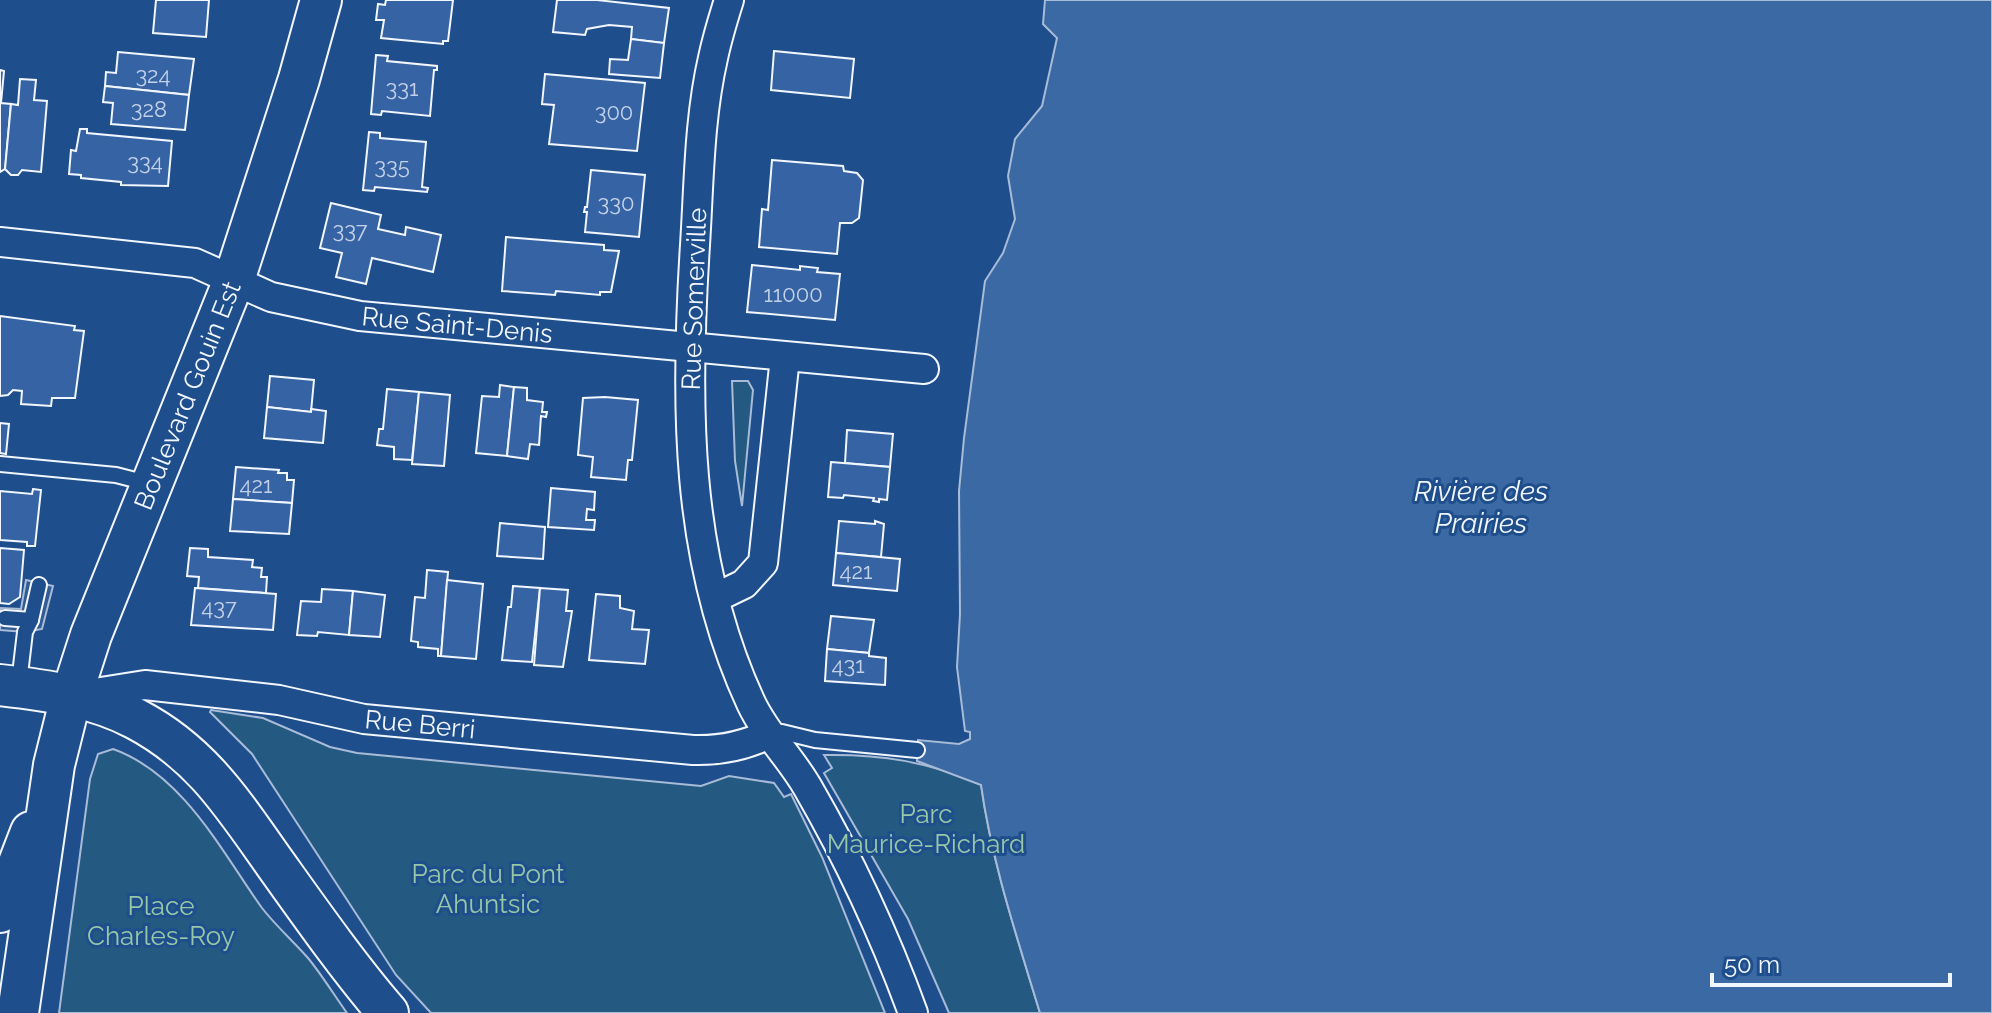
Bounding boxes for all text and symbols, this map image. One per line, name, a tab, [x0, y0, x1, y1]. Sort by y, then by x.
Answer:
house number: 324	[135, 62, 171, 88]
house number: 331	[386, 75, 418, 101]
house number: 328	[131, 96, 167, 122]
house number: 300	[595, 99, 633, 125]
house number: 334	[127, 149, 163, 175]
house number: 335	[374, 153, 410, 179]
house number: 330	[598, 190, 634, 216]
street label: Rue Somerville	[676, 207, 712, 391]
house number: 337	[332, 217, 368, 243]
street label: Boulevard Gouin Est	[128, 277, 247, 514]
house number: 11000	[763, 281, 823, 307]
street label: Rue Saint-Denis	[360, 301, 554, 349]
house number: 421	[240, 472, 272, 498]
water label: Rivière des Prairies	[1414, 475, 1548, 540]
house number: 421	[840, 558, 872, 584]
house number: 437	[201, 594, 237, 620]
house number: 431	[831, 652, 865, 678]
street label: Rue Berri	[364, 704, 477, 744]
park label: Parc Maurice-Richard	[827, 799, 1025, 859]
park label: Parc du Pont Ahuntsic	[411, 859, 565, 919]
park label: Place Charles-Roy	[87, 891, 235, 951]
scale bar	[1712, 937, 1950, 987]
text: 50 m	[1724, 950, 1780, 979]

